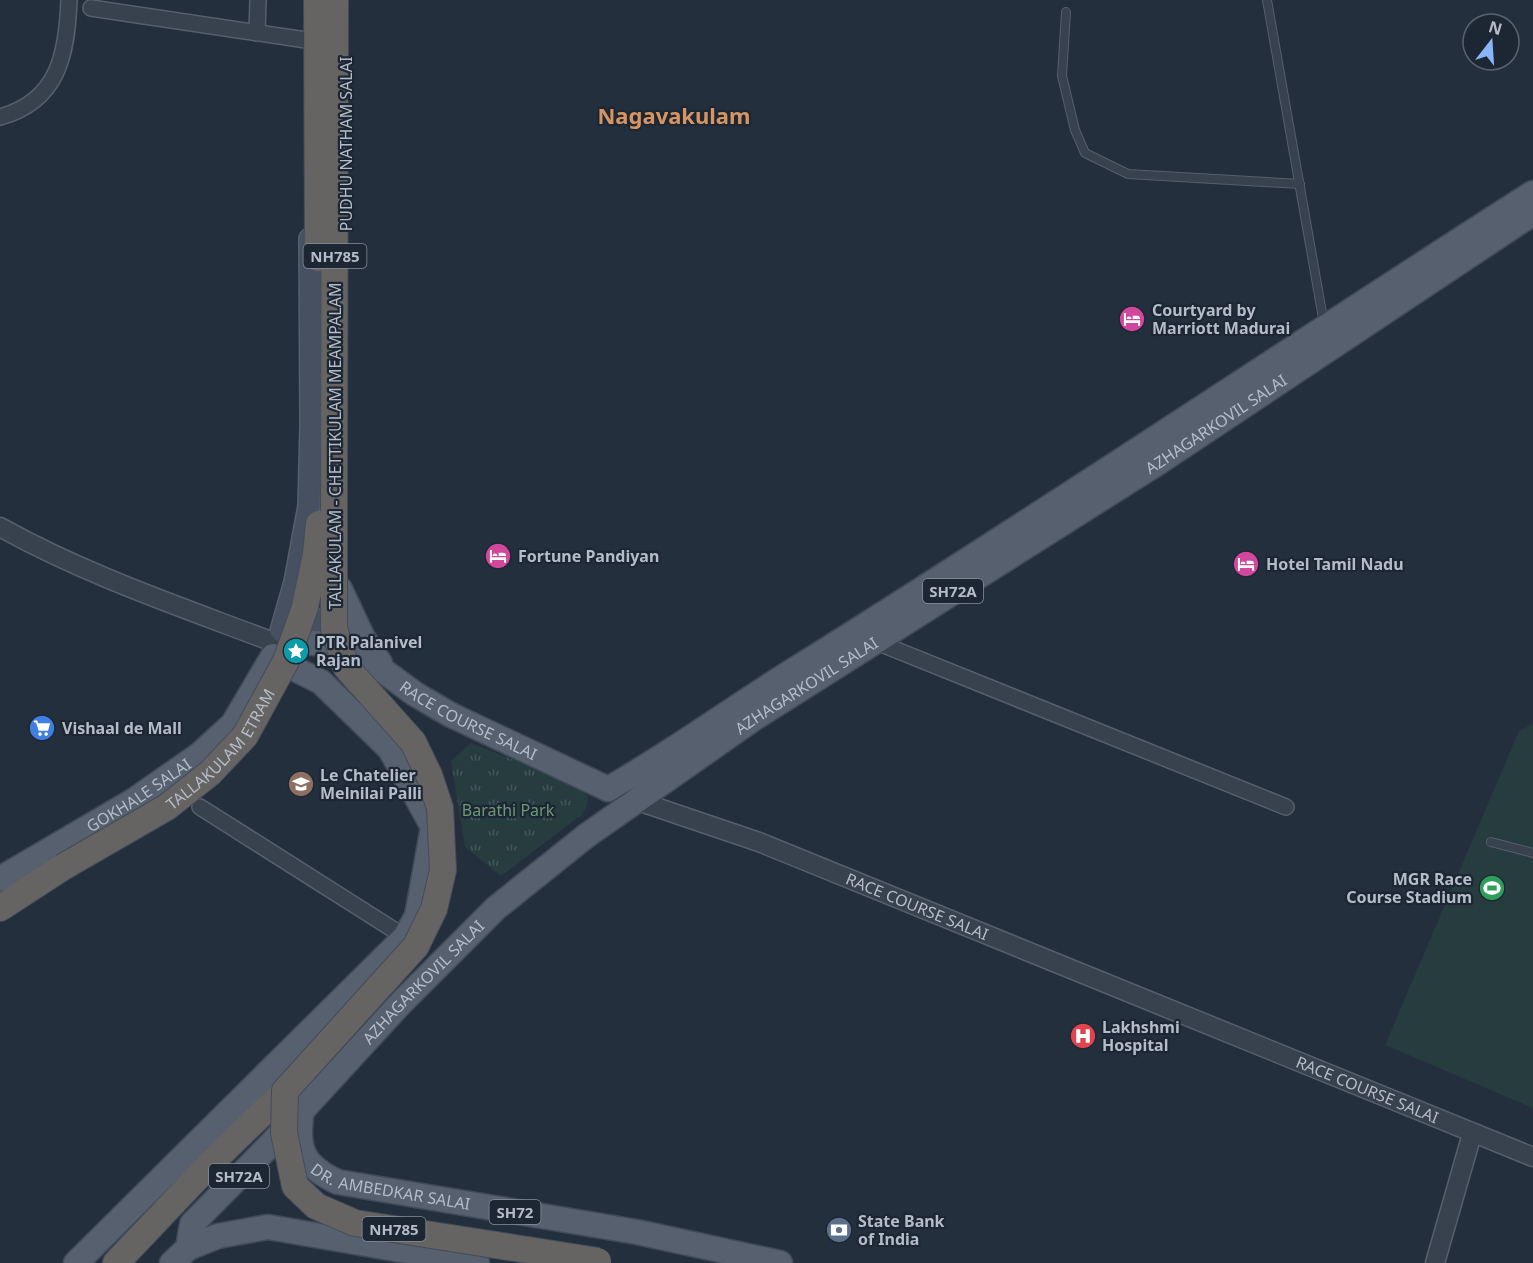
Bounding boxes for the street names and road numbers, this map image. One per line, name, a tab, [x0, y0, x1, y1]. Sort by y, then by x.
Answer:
street label: PUDHU NATHAM SALAI	[335, 57, 357, 231]
road number: NH785	[304, 244, 366, 268]
street label: TALLAKULAM - CHETTIKULAM MEAMPALAM	[324, 283, 346, 609]
street label: AZHAGARKOVIL SALAI	[1141, 369, 1291, 479]
road number: SH72A	[923, 579, 983, 603]
street label: AZHAGARKOVIL SALAI	[731, 632, 882, 739]
street label: RACE COURSE SALAI	[395, 675, 541, 765]
street label: TALLAKULAM ETRAM	[162, 685, 280, 815]
street label: GOKHALE SALAI	[82, 753, 195, 837]
street label: RACE COURSE SALAI	[843, 868, 992, 945]
street label: AZHAGARKOVIL SALAI	[357, 915, 489, 1049]
street label: RACE COURSE SALAI	[1293, 1051, 1442, 1128]
street label: DR. AMBEDKAR SALAI	[306, 1158, 472, 1215]
road number: SH72A	[209, 1164, 269, 1188]
road number: SH72	[490, 1200, 540, 1224]
road number: NH785	[362, 1217, 426, 1241]

